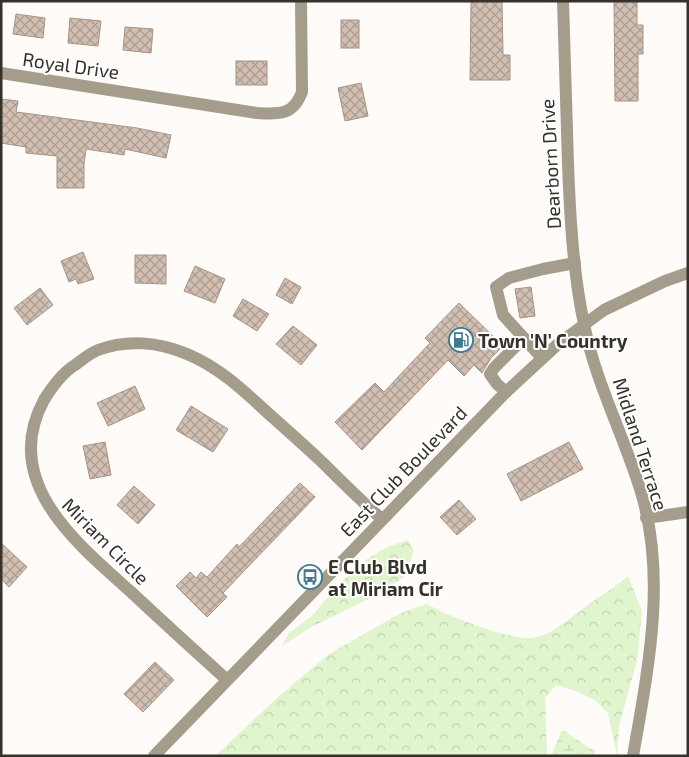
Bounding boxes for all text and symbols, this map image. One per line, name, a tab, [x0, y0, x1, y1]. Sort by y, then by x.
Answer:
street label: Royal Drive	[21, 47, 121, 83]
street label: Dearborn Drive	[535, 98, 565, 230]
fuel station icon: Town 'N' Country	[448, 327, 474, 353]
place label: Town 'N' Country	[478, 329, 628, 353]
street label: Midland Terrace	[609, 375, 673, 513]
street label: East Club Boulevard	[335, 401, 471, 541]
street label: Miriam Circle	[58, 493, 154, 589]
place label: E Club Blvd at Miriam Cir	[328, 555, 443, 600]
bus stop icon: E Club Blvd at Miriam Cir	[297, 564, 323, 590]

